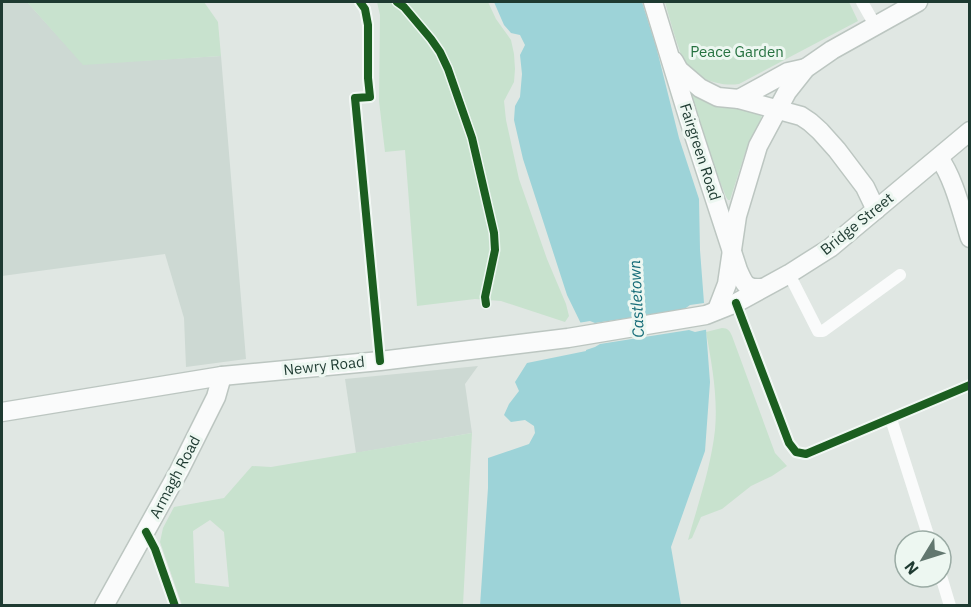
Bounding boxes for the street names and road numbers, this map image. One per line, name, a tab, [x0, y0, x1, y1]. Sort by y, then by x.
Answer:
street label: Fairgreen Road	[676, 101, 725, 203]
street label: Bridge Street	[816, 188, 897, 259]
street label: Newry Road	[282, 352, 365, 379]
street label: Armagh Road	[145, 432, 204, 521]

